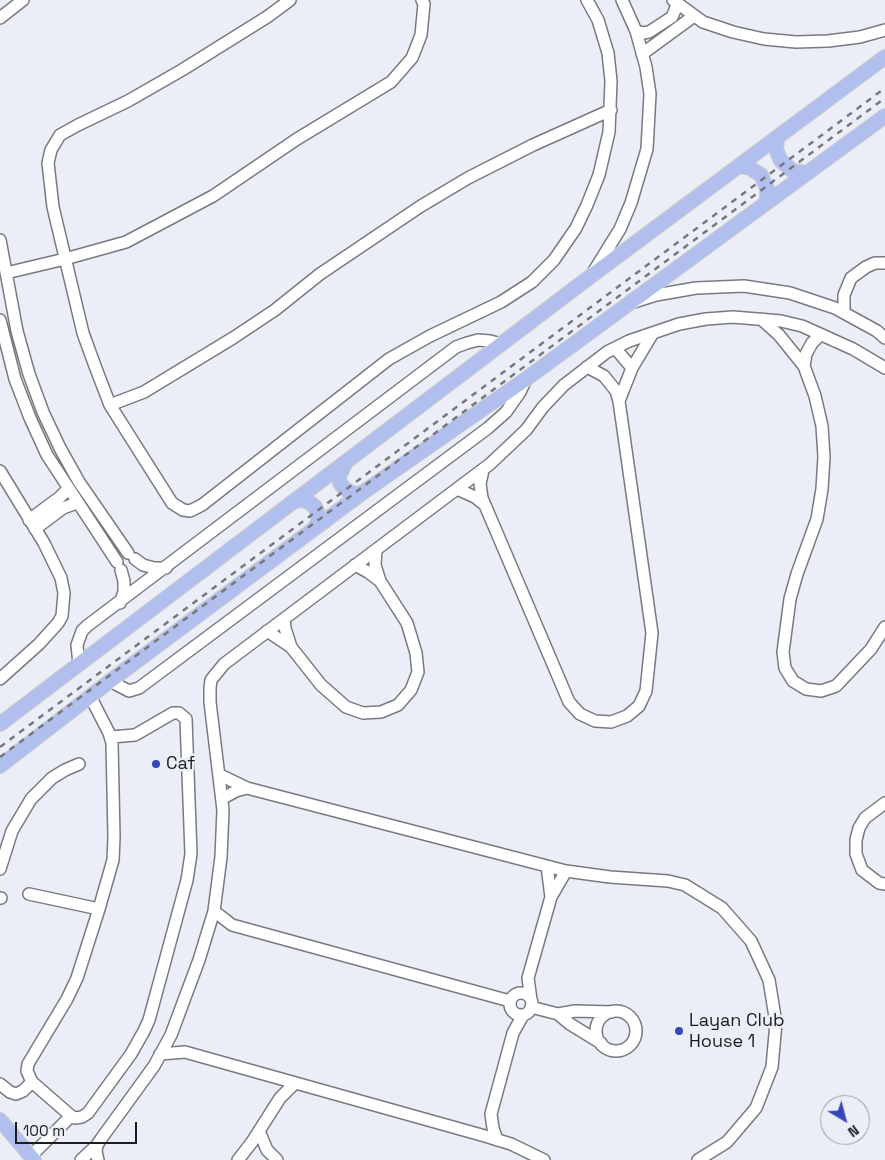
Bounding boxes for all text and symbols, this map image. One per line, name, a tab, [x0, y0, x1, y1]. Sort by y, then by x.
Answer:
place label: Caf	[166, 753, 195, 775]
marker: Caf	[150, 758, 162, 770]
place label: Layan Club House 1	[689, 1010, 785, 1052]
marker: Layan Club House 1	[673, 1025, 685, 1037]
north arrow	[820, 1095, 870, 1145]
scale bar	[18, 1112, 140, 1144]
text: 100 m	[23, 1121, 65, 1140]
text: N	[844, 1121, 863, 1141]

